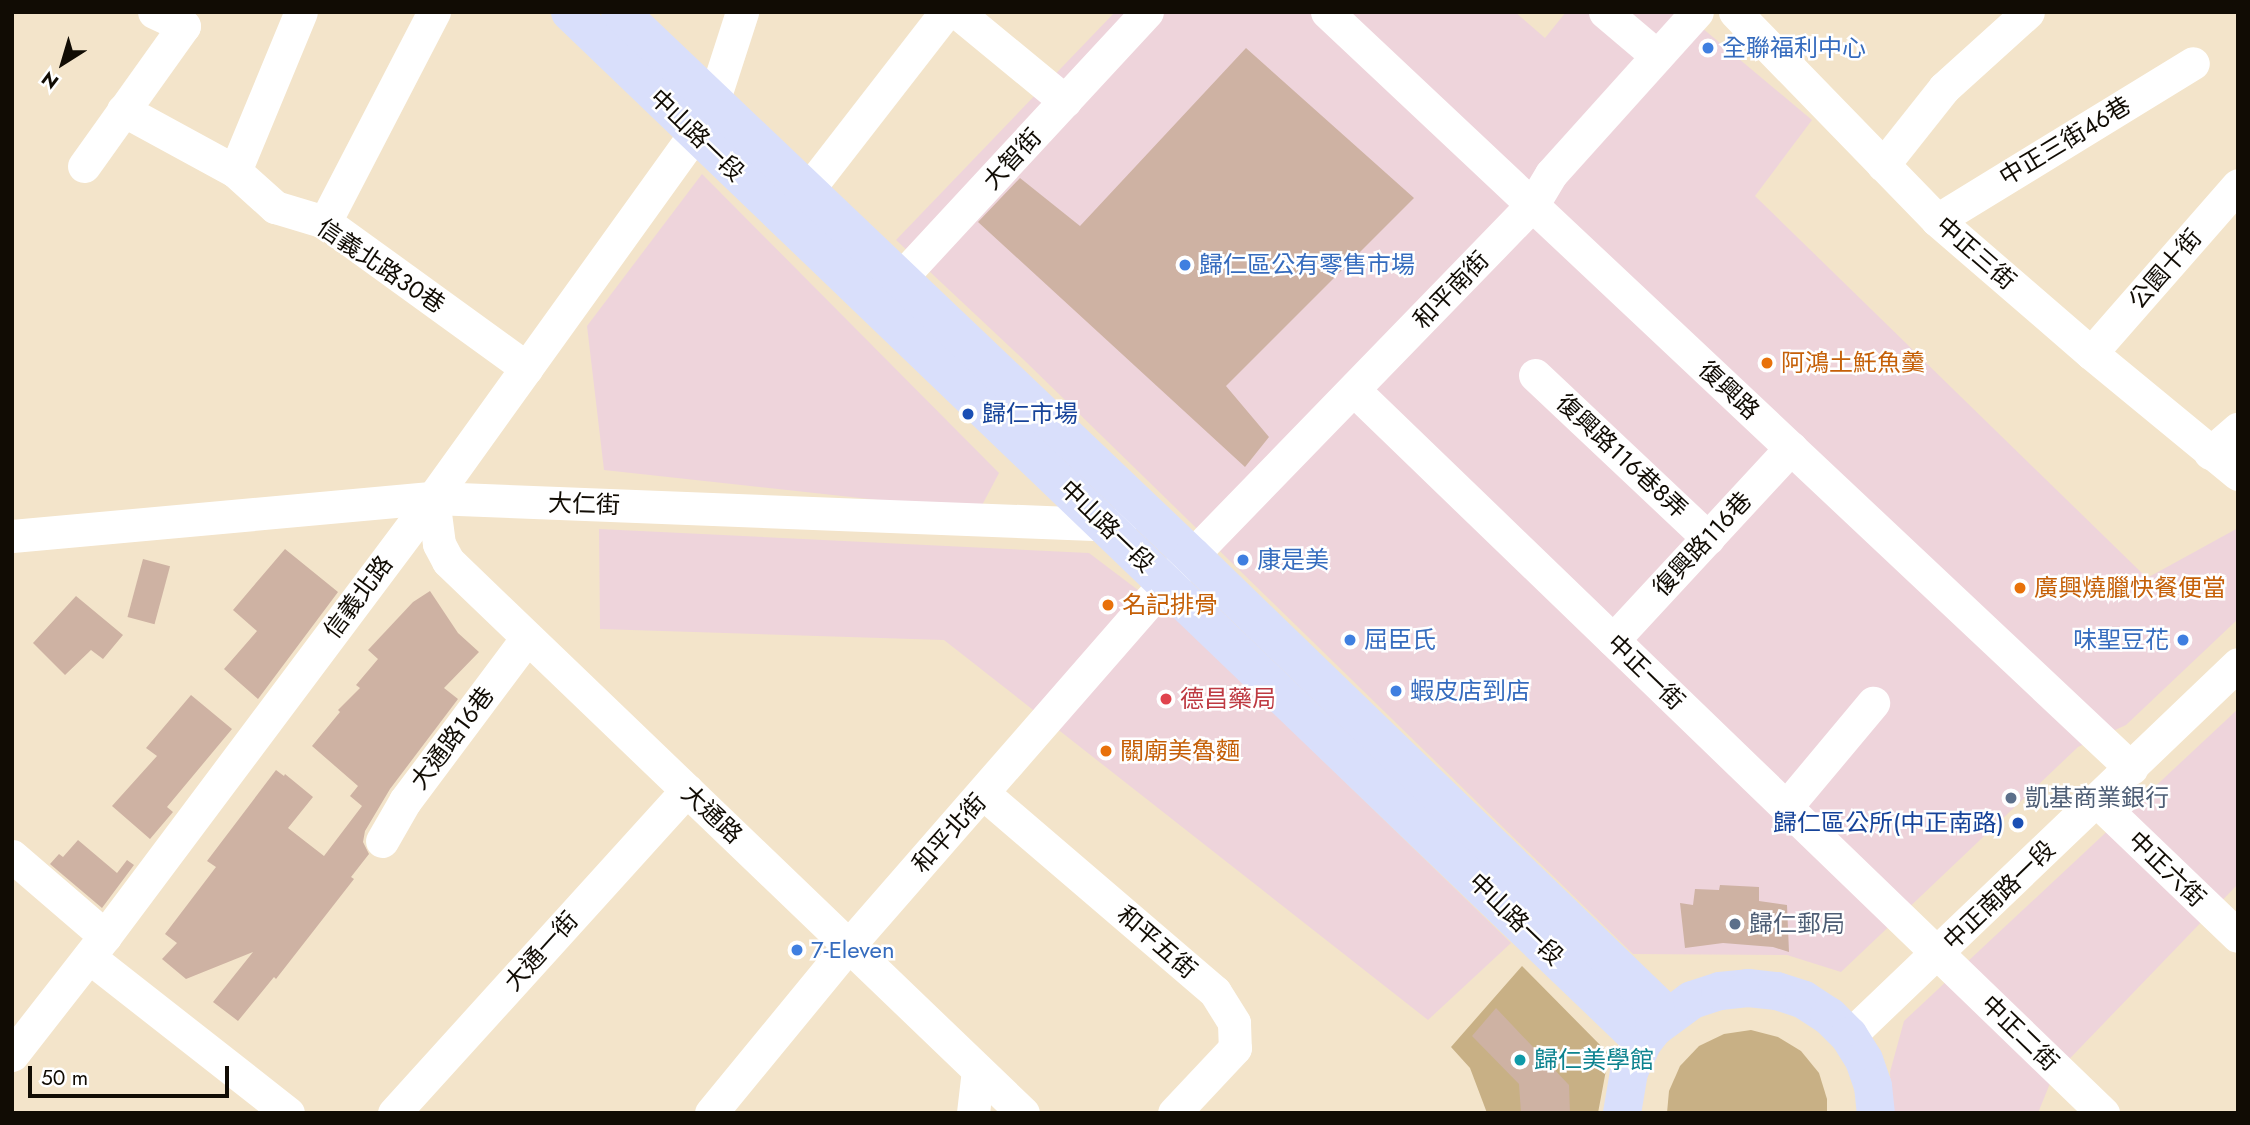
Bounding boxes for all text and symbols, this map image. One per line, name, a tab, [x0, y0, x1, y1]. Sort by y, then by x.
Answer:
north arrow	[28, 28, 98, 98]
place label: 全聯福利中心	[1722, 34, 1866, 62]
marker: 全聯福利中心	[1700, 40, 1716, 56]
text: N	[36, 65, 64, 95]
street label: 中山路一段	[644, 83, 750, 187]
street label: 中正三街46巷	[1994, 91, 2136, 191]
street label: 大智街	[977, 123, 1047, 195]
street label: 中正三街	[1930, 211, 2022, 295]
street label: 信義北路30巷	[312, 213, 450, 319]
street label: 公園十街	[2123, 223, 2207, 315]
street label: 和平南街	[1407, 245, 1495, 335]
place label: 歸仁區公有零售市場	[1199, 251, 1415, 279]
marker: 歸仁區公有零售市場	[1177, 257, 1193, 273]
place label: 阿鴻土魠魚羹	[1781, 349, 1925, 377]
street label: 復興路	[1693, 355, 1765, 425]
marker: 阿鴻土魠魚羹	[1759, 355, 1775, 371]
street label: 復興路116巷8弄	[1551, 388, 1693, 524]
place label: 歸仁市場	[982, 400, 1078, 428]
marker: 歸仁市場	[960, 406, 976, 422]
street label: 中山路一段	[1054, 474, 1160, 578]
street label: 復興路116巷	[1647, 486, 1757, 602]
street label: 大仁街	[548, 488, 620, 520]
place label: 康是美	[1257, 546, 1329, 574]
street label: 信義北路	[318, 550, 398, 644]
marker: 康是美	[1235, 552, 1251, 568]
place label: 廣興燒臘快餐便當	[2034, 574, 2226, 602]
marker: 廣興燒臘快餐便當	[2012, 580, 2028, 596]
place label: 名記排骨	[1122, 591, 1218, 619]
marker: 名記排骨	[1100, 597, 1116, 613]
place label: 屈臣氏	[1364, 626, 1436, 654]
place label: 味聖豆花	[2073, 626, 2169, 654]
street label: 中正一街	[1601, 628, 1691, 716]
marker: 屈臣氏	[1342, 632, 1358, 648]
marker: 味聖豆花	[2175, 632, 2191, 648]
place label: 蝦皮店到店	[1410, 677, 1530, 705]
street label: 大通路16巷	[404, 681, 500, 795]
marker: 蝦皮店到店	[1388, 683, 1404, 699]
place label: 德昌藥局	[1180, 685, 1276, 713]
marker: 德昌藥局	[1158, 691, 1174, 707]
place label: 關廟美魯麵	[1120, 737, 1240, 765]
marker: 關廟美魯麵	[1098, 743, 1114, 759]
street label: 大通路	[676, 779, 748, 849]
place label: 凱基商業銀行	[2025, 784, 2169, 812]
street label: 和平北街	[906, 788, 992, 878]
marker: 凱基商業銀行	[2003, 790, 2019, 806]
place label: 歸仁區公所(中正南路)	[1773, 809, 2004, 837]
marker: 歸仁區公所(中正南路)	[2010, 815, 2026, 831]
street label: 中正六街	[2122, 825, 2212, 913]
street label: 中正南路一段	[1937, 835, 2061, 955]
street label: 中山路一段	[1463, 867, 1569, 971]
street label: 和平五街	[1111, 900, 1203, 984]
street label: 大通一街	[498, 906, 584, 996]
place label: 歸仁郵局	[1749, 910, 1845, 938]
marker: 歸仁郵局	[1727, 916, 1743, 932]
place label: 7-Eleven	[811, 936, 895, 964]
marker: 7-Eleven	[789, 942, 805, 958]
street label: 中正二街	[1975, 989, 2065, 1077]
place label: 歸仁美學館	[1534, 1046, 1654, 1074]
scale bar	[32, 1052, 233, 1096]
marker: 歸仁美學館	[1512, 1052, 1528, 1068]
text: 50 m	[41, 1063, 88, 1093]

